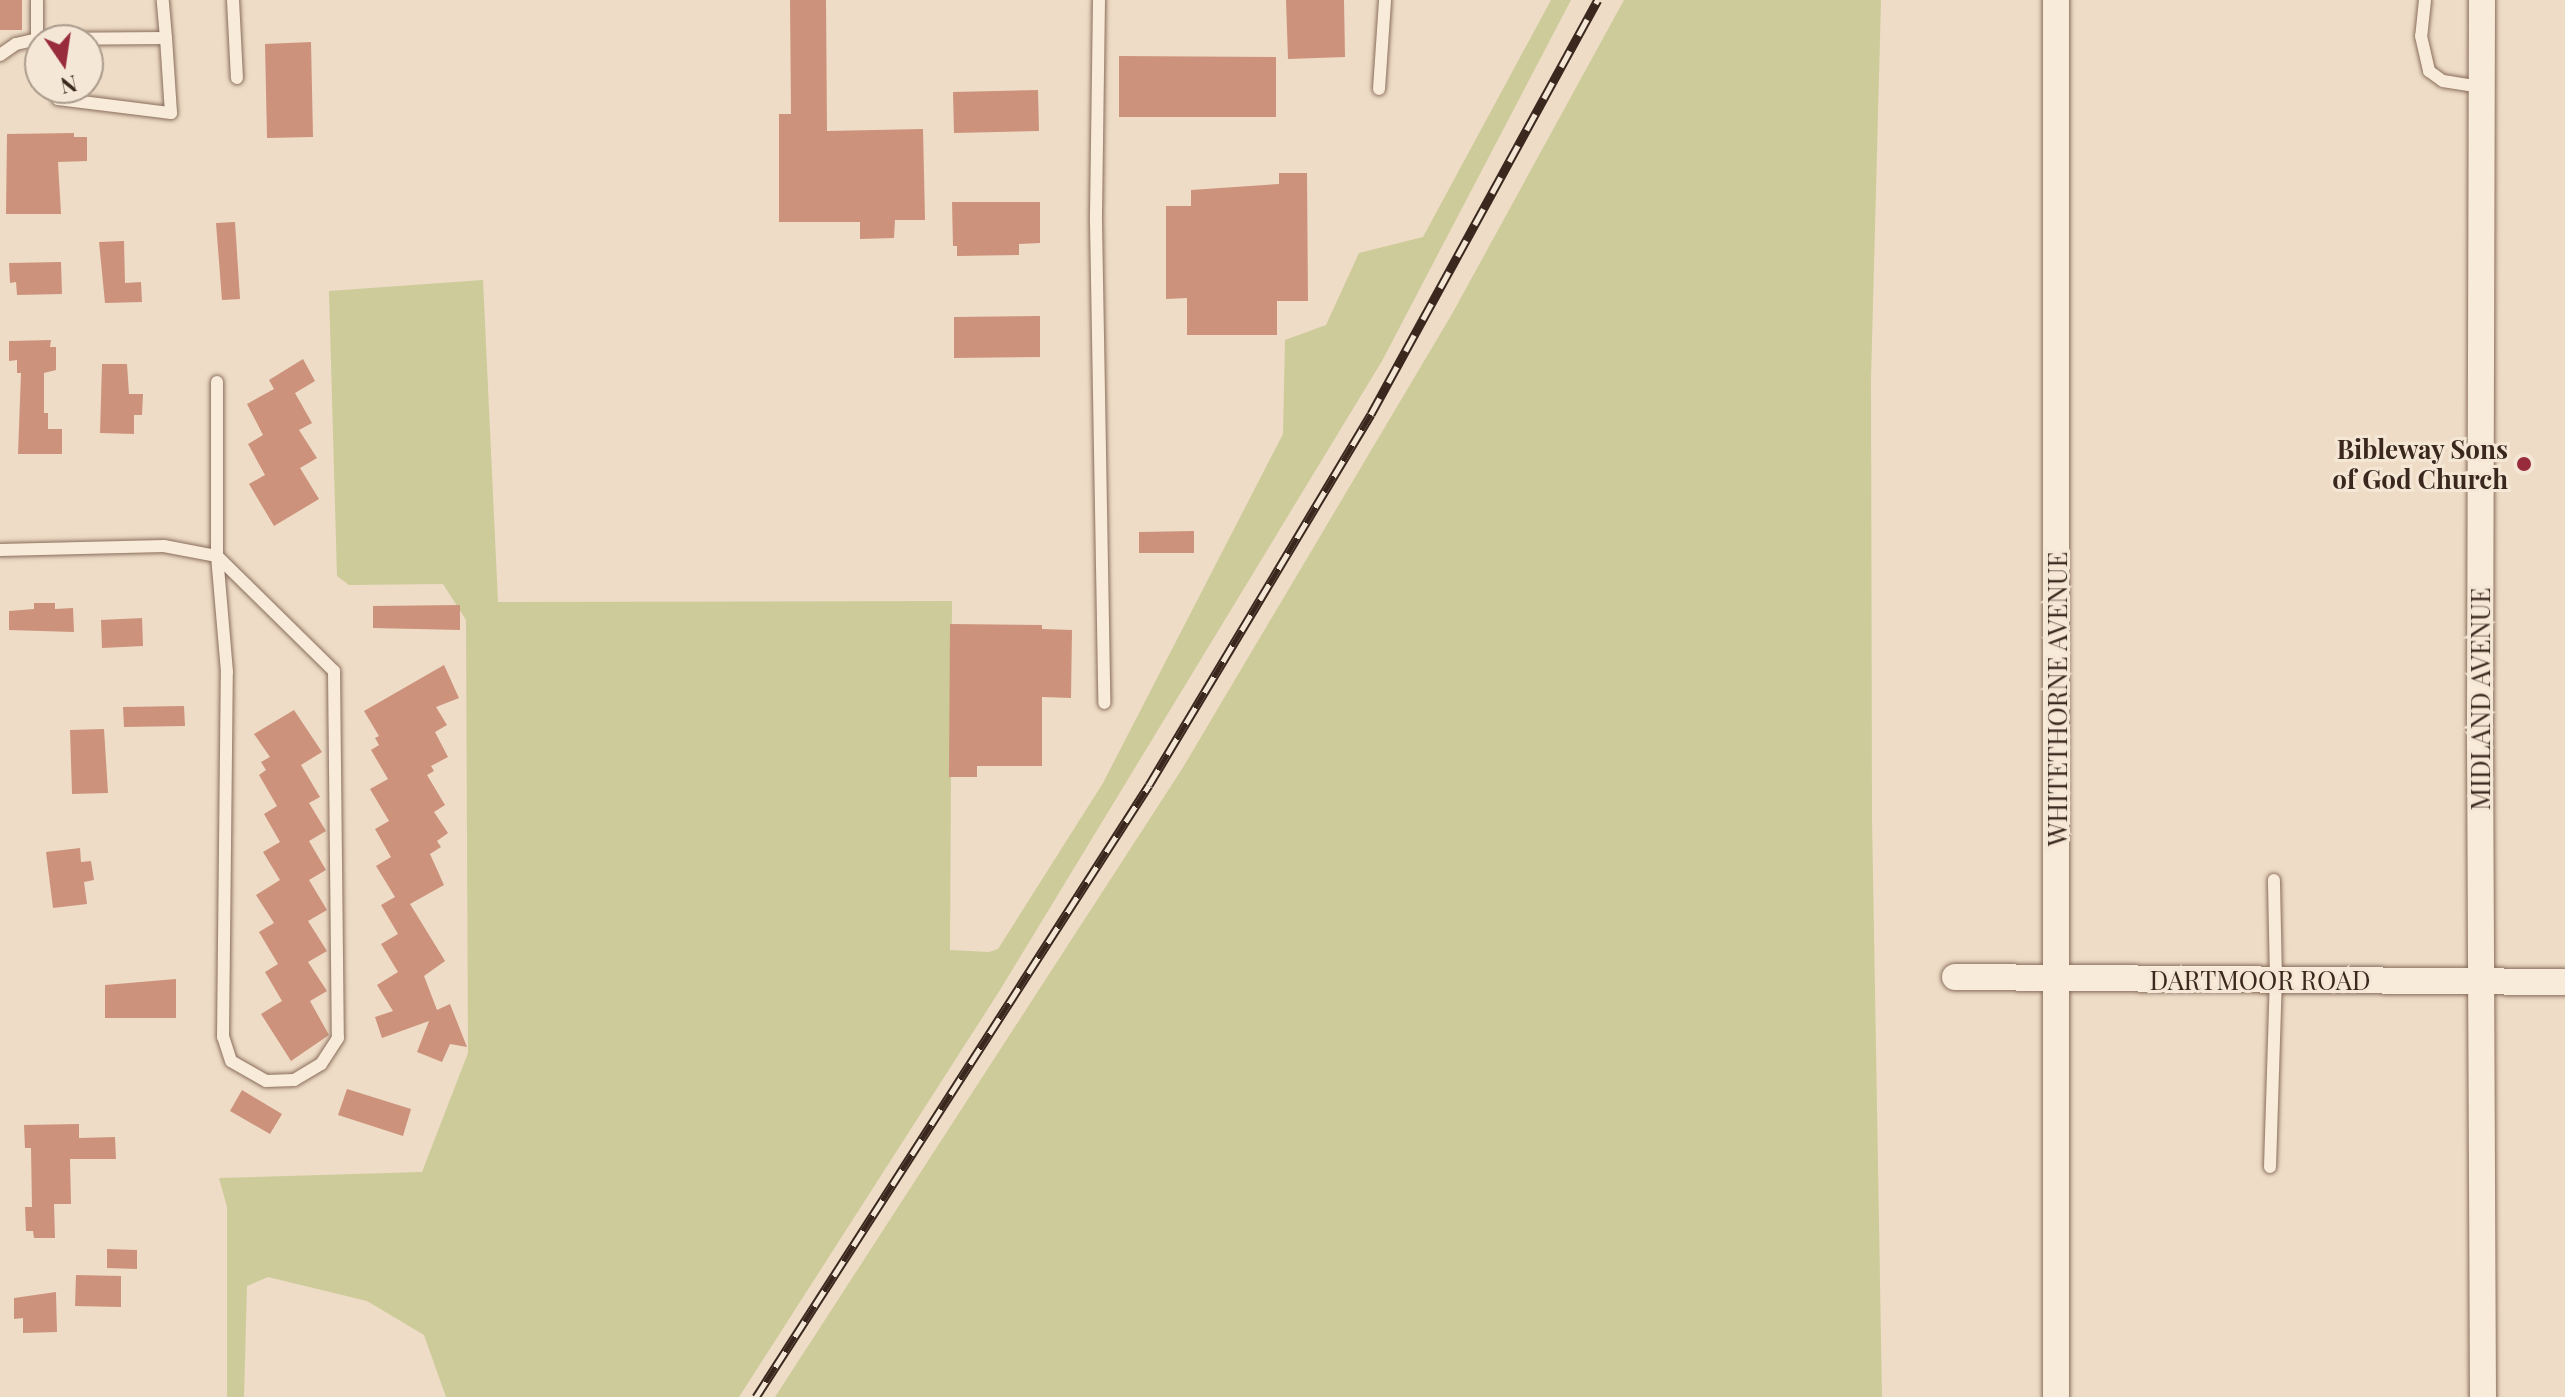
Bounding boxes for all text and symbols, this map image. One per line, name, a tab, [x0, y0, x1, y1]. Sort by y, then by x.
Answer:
north arrow	[24, 24, 104, 104]
text: N	[58, 69, 80, 102]
place label: Bibleway Sons of God Church	[2332, 433, 2508, 494]
marker: Bibleway Sons of God Church	[2515, 455, 2533, 473]
street label: WHITETHORNE AVENUE	[2041, 551, 2073, 847]
street label: MIDLAND AVENUE	[2464, 587, 2496, 811]
street label: DARTMOOR ROAD	[2149, 964, 2371, 996]

